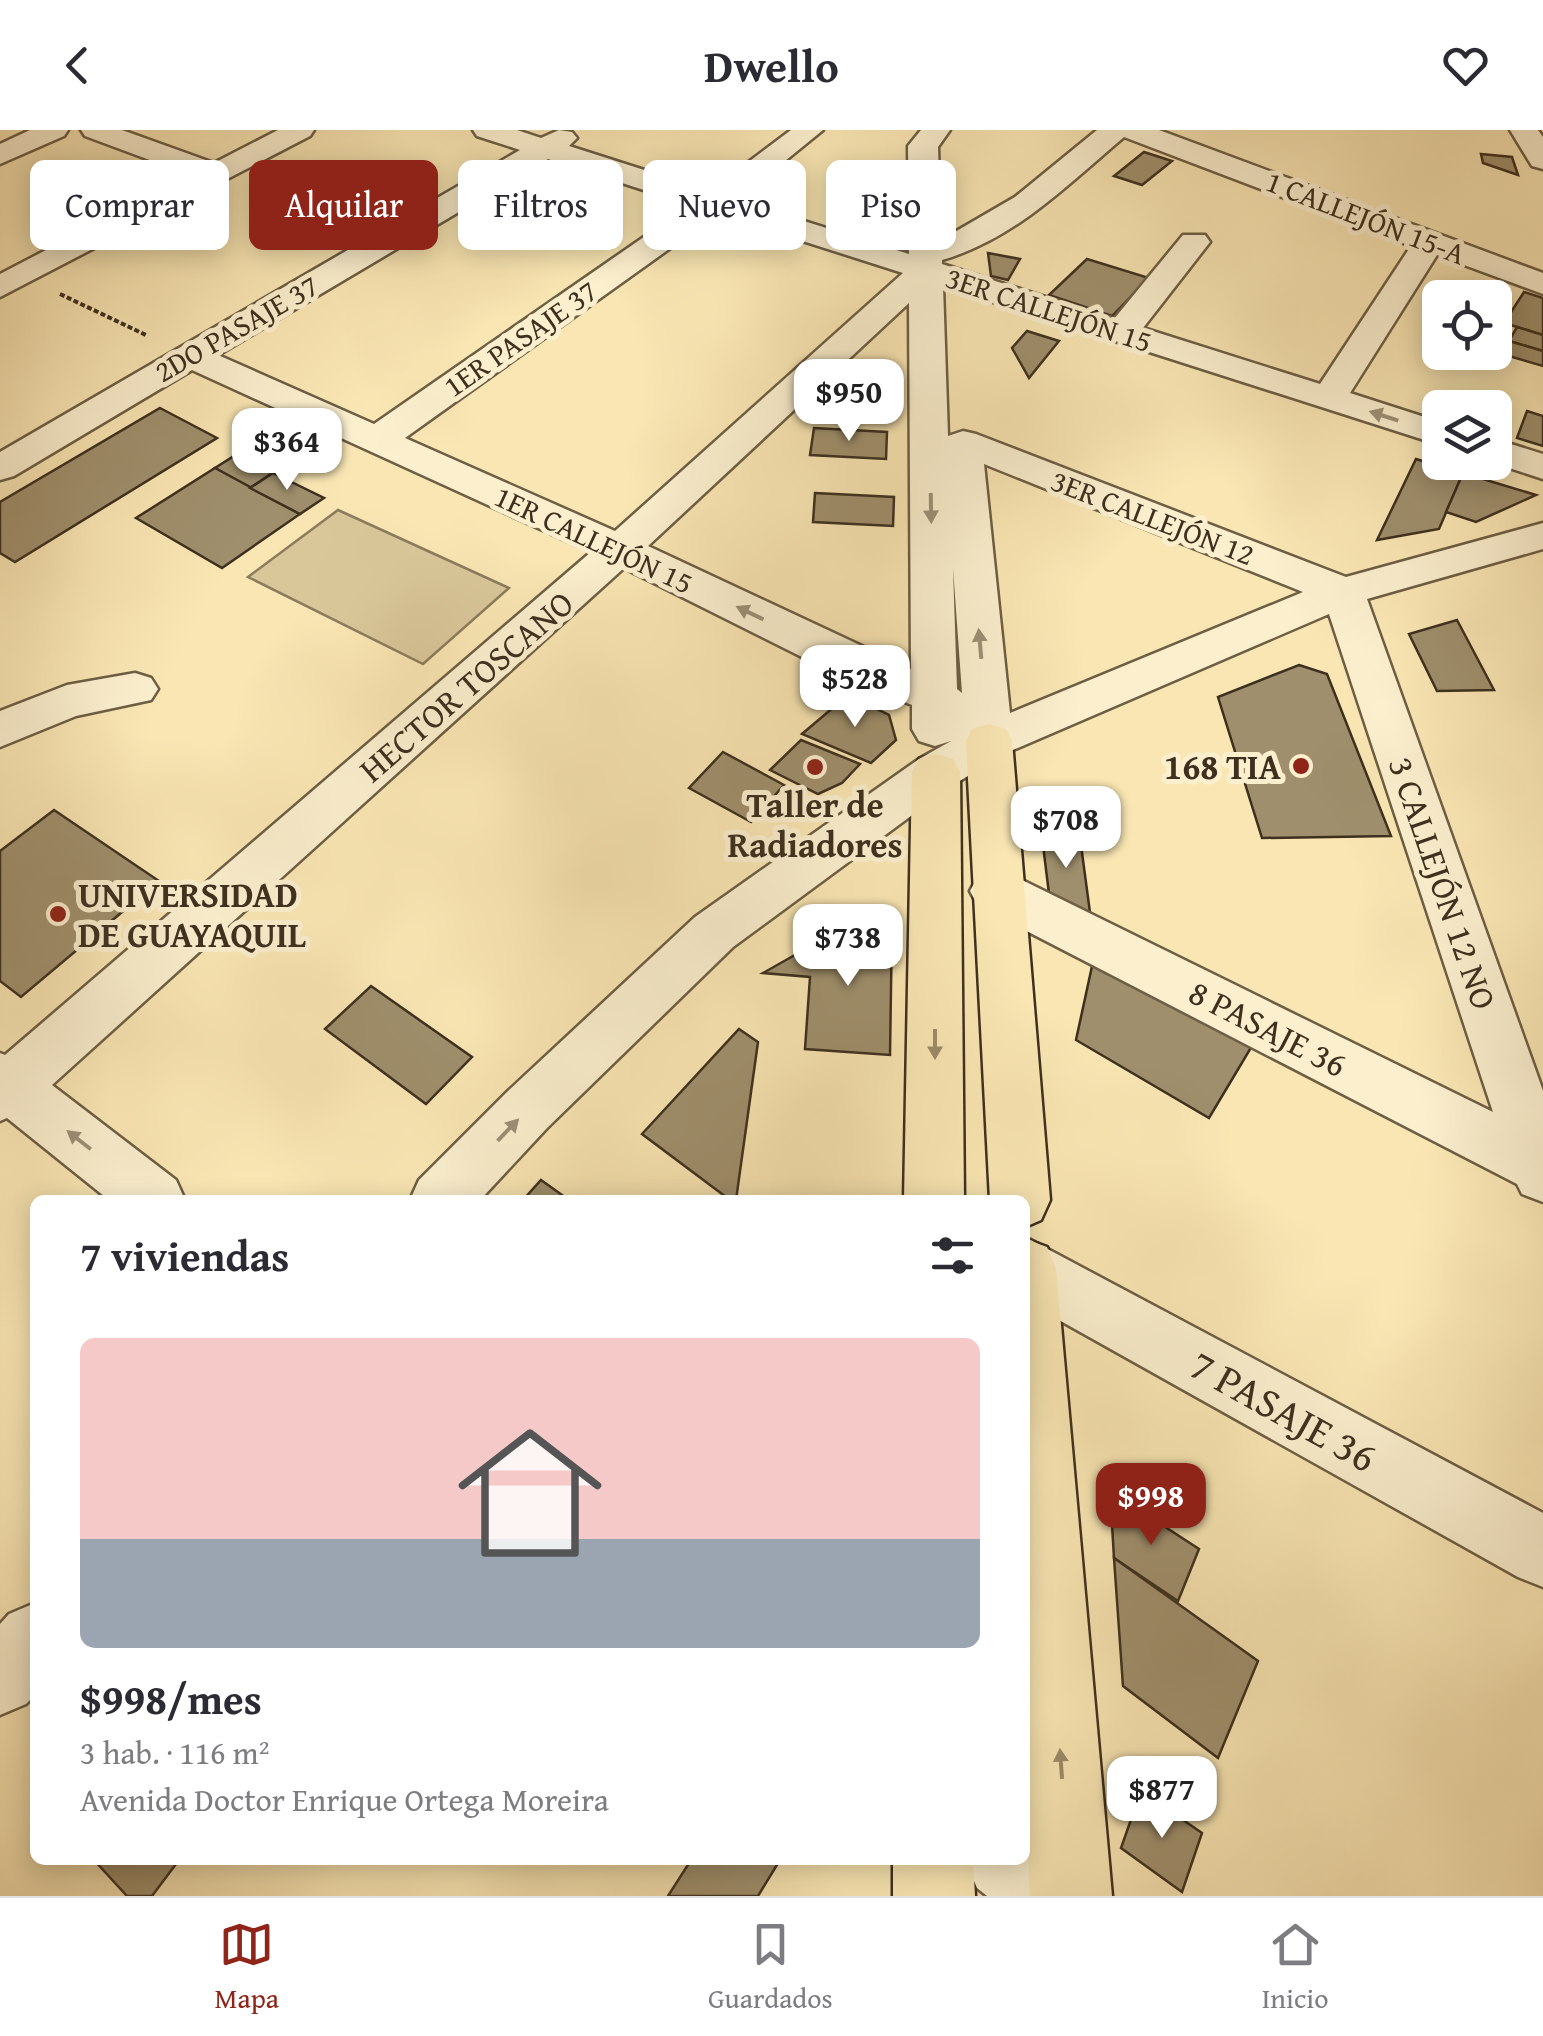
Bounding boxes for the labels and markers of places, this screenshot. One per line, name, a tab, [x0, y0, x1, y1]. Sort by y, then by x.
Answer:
pin: $950	[790, 359, 908, 444]
pin: $364	[228, 408, 346, 493]
pin: $528	[796, 645, 914, 730]
place label: 168 TIA	[1164, 741, 1282, 792]
marker: 168 TIA	[1290, 755, 1312, 777]
marker: Taller de Radiadores	[804, 756, 826, 778]
place label: Taller de Radiadores	[728, 779, 903, 870]
pin: $708	[1007, 786, 1125, 871]
place label: UNIVERSIDAD DE GUAYAQUIL	[78, 869, 306, 960]
marker: UNIVERSIDAD DE GUAYAQUIL	[47, 903, 69, 925]
pin: $738	[789, 904, 907, 989]
pin: $998	[1092, 1463, 1210, 1548]
pin: $877	[1103, 1756, 1221, 1841]

